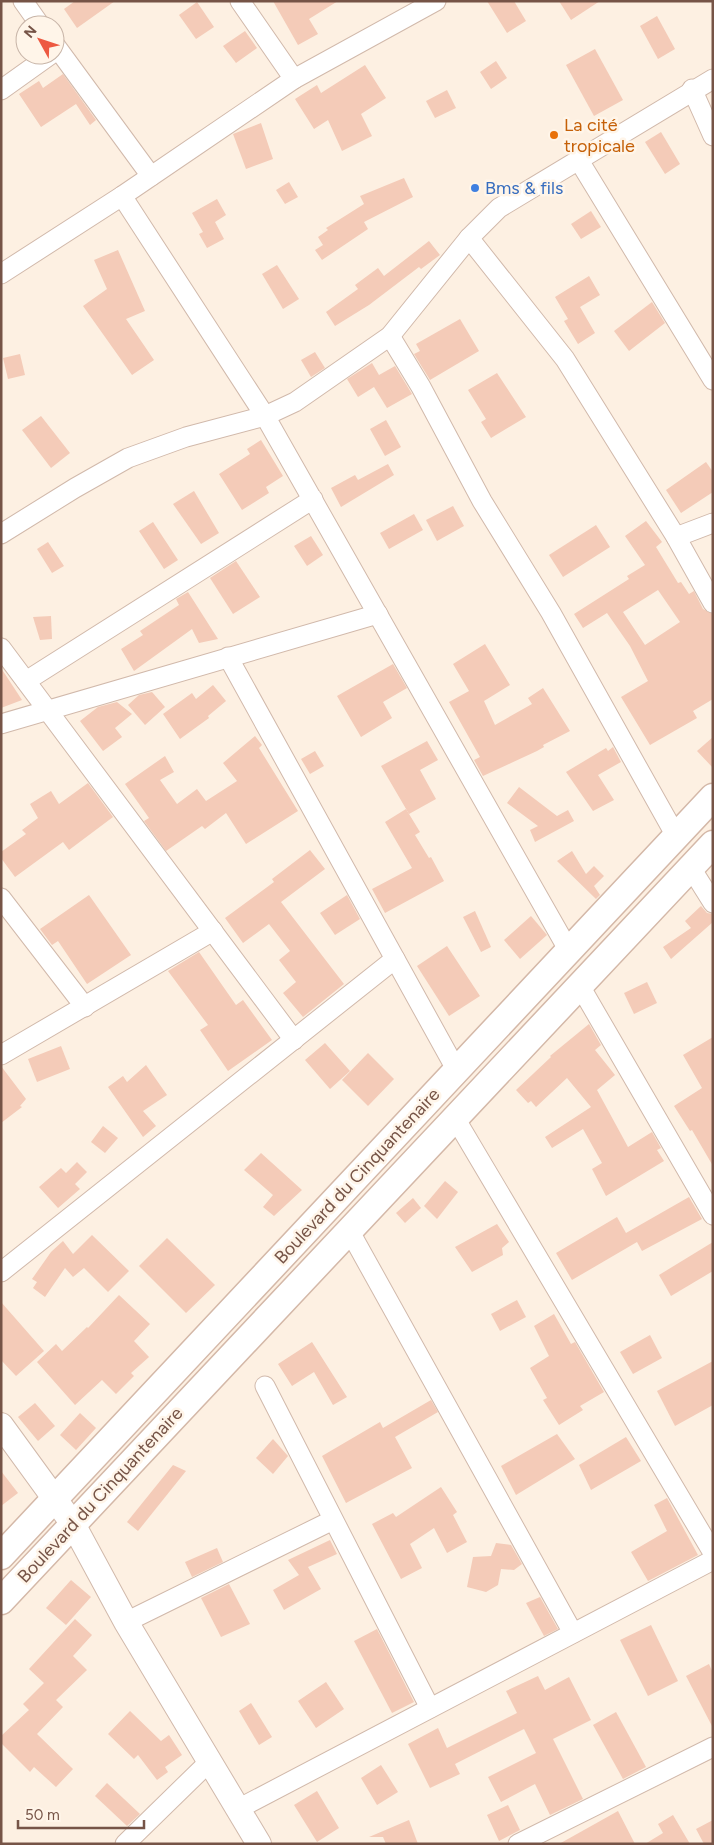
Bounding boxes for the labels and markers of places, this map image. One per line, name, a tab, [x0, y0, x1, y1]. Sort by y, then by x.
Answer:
place label: La cité tropicale	[564, 114, 635, 157]
marker: La cité tropicale	[548, 129, 560, 141]
place label: Bms & fils	[485, 177, 563, 199]
marker: Bms & fils	[469, 182, 481, 194]

